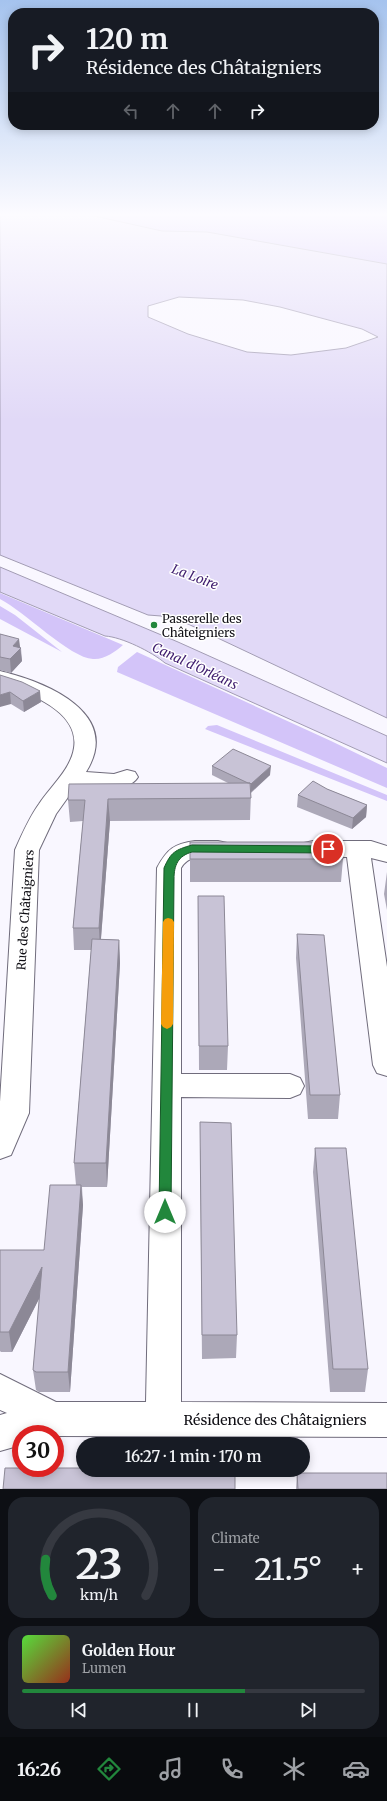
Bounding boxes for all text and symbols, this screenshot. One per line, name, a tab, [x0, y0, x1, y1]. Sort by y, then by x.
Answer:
text: 120 m	[86, 21, 168, 57]
icon: right	[20, 24, 72, 76]
text: Résidence des Châtaigniers	[86, 56, 321, 79]
icon: left	[120, 100, 142, 122]
icon: ahead	[162, 100, 184, 122]
icon: ahead	[204, 100, 226, 122]
icon: right	[246, 100, 268, 122]
water label: La Loire	[169, 560, 221, 594]
place label: Passerelle des Châteigniers	[162, 611, 242, 640]
marker: Passerelle des Châteigniers	[149, 620, 159, 630]
water label: Canal d'Orléans	[149, 639, 241, 694]
pin	[311, 832, 345, 866]
icon: arrive	[317, 838, 339, 860]
street label: Rue des Châtaigniers	[13, 849, 37, 971]
position arrow	[144, 1191, 186, 1233]
street label: Résidence des Châtaigniers	[183, 1411, 367, 1429]
speed limit sign: 30	[12, 1425, 64, 1477]
text: 16:27 · 1 min · 170 m	[125, 1447, 261, 1466]
text: Climate	[212, 1530, 260, 1547]
text: 23	[75, 1537, 122, 1589]
text: 21.5°	[254, 1550, 322, 1588]
text: −	[212, 1555, 226, 1583]
text: +	[350, 1555, 365, 1583]
text: km/h	[80, 1585, 118, 1603]
text: Golden Hour	[82, 1641, 176, 1660]
text: Lumen	[82, 1660, 126, 1677]
icon: previous	[68, 1699, 90, 1721]
icon: pause	[182, 1699, 204, 1721]
icon: next	[297, 1699, 319, 1721]
icon: directions	[95, 1755, 123, 1783]
icon: music	[157, 1755, 185, 1783]
icon: phone	[218, 1755, 246, 1783]
icon: climate	[280, 1755, 308, 1783]
icon: car	[342, 1755, 370, 1783]
text: 16:26	[17, 1758, 61, 1781]

